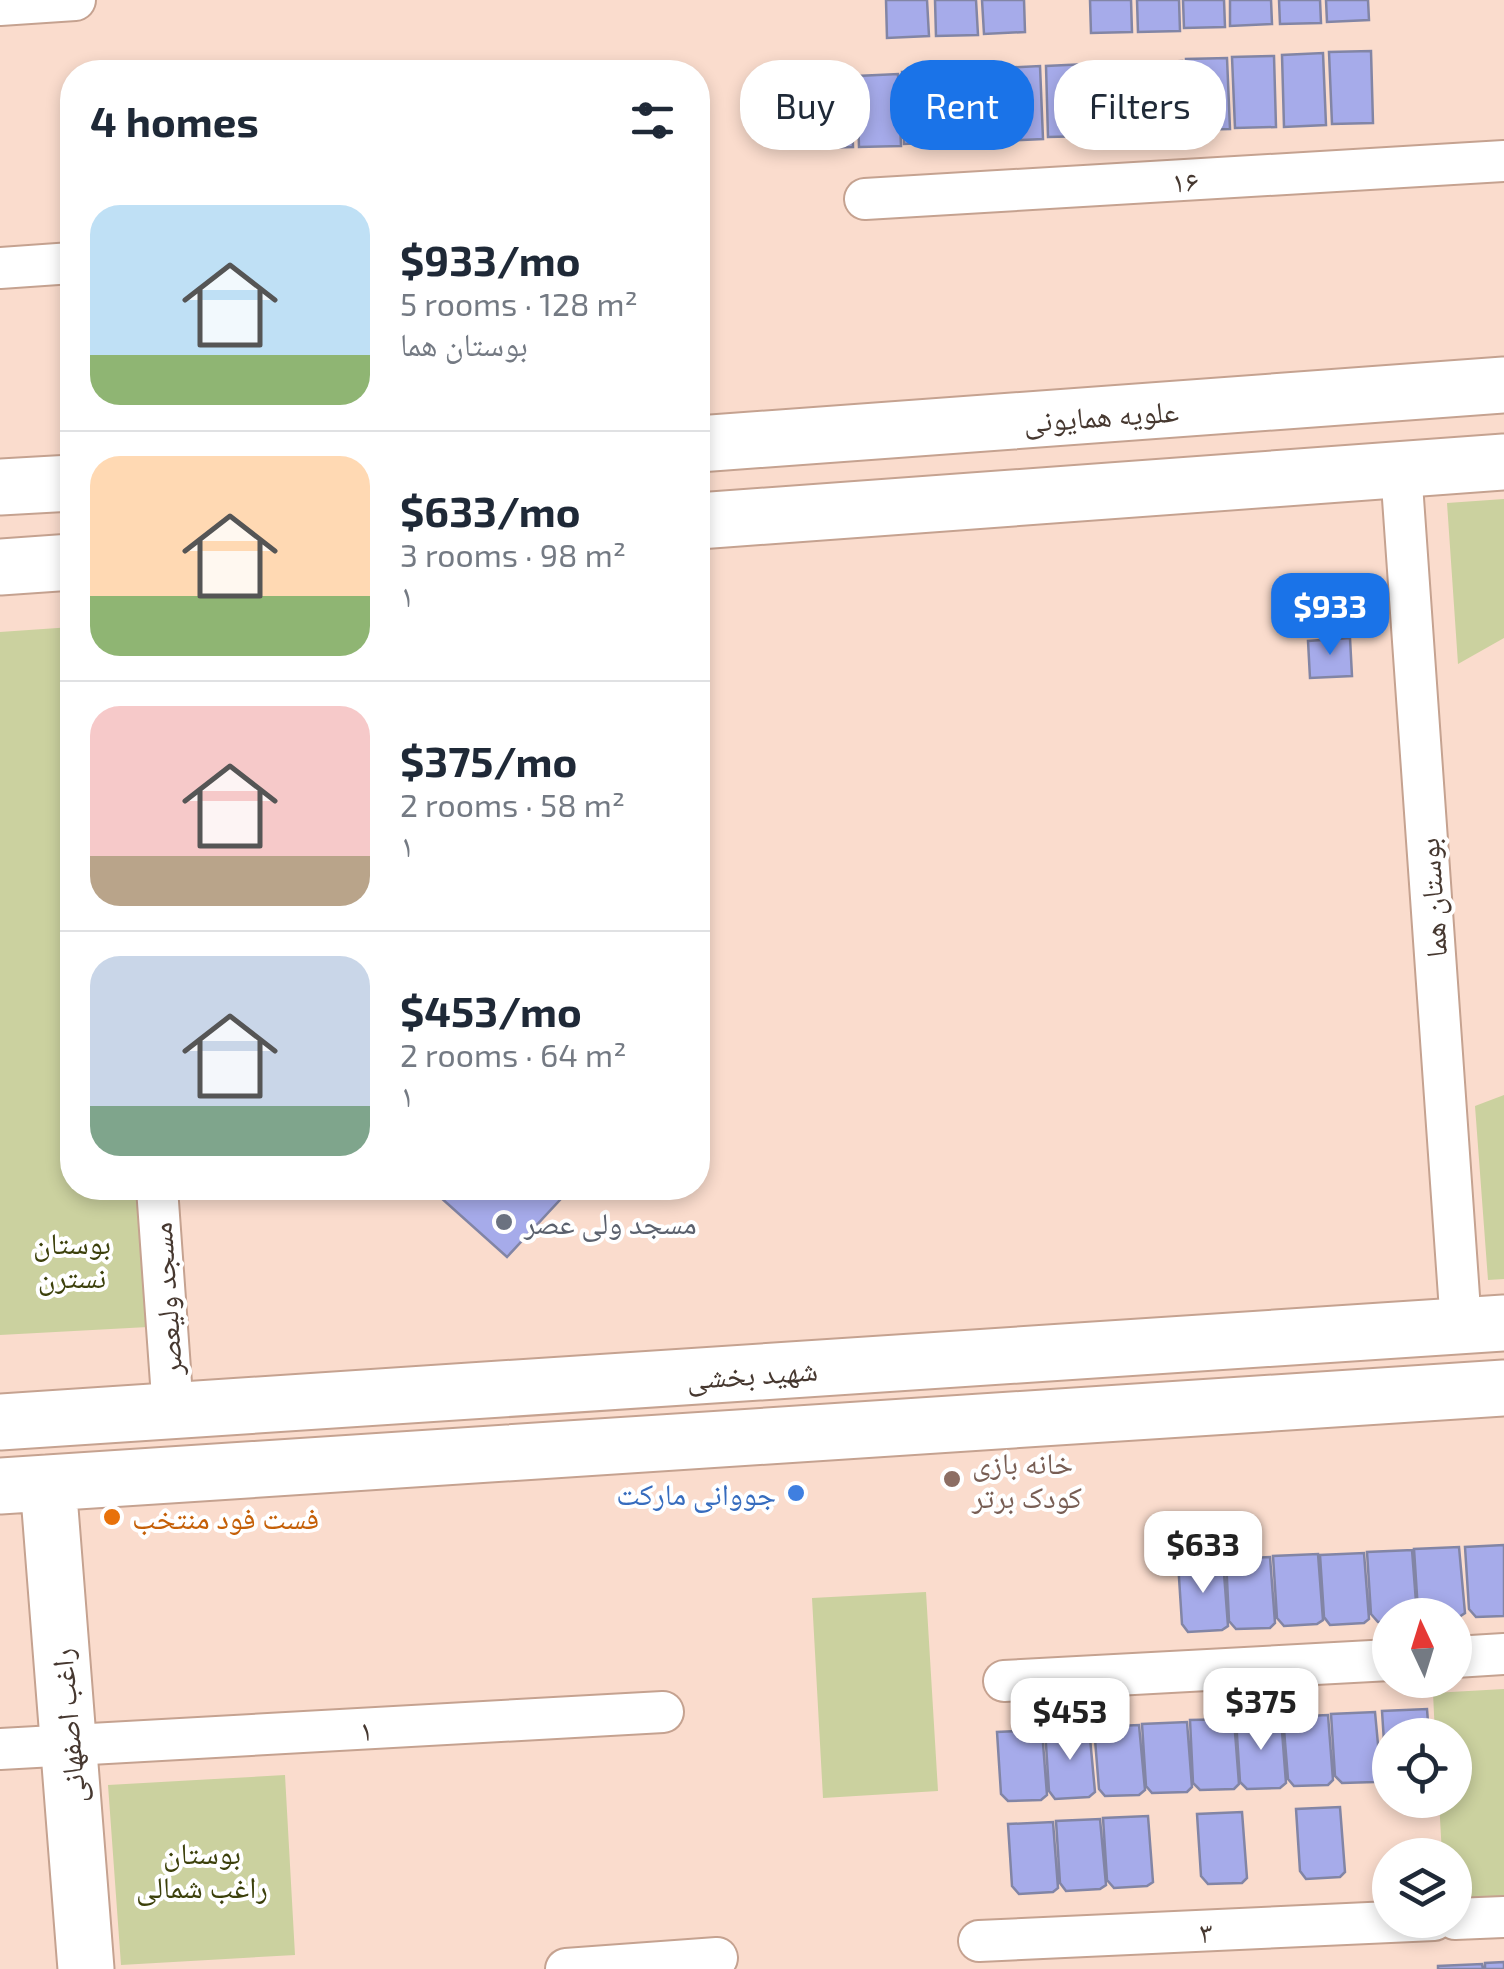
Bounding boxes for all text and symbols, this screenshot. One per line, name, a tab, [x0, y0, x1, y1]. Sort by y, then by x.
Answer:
chip: Buy	[740, 60, 870, 150]
chip: Rent	[890, 60, 1034, 150]
chip: Filters	[1054, 60, 1226, 150]
icon: filters	[625, 93, 680, 148]
text: 4 homes	[90, 95, 259, 145]
street label: ۱۶	[1171, 161, 1199, 199]
text: $933/mo	[400, 234, 580, 284]
icon: home	[170, 245, 290, 365]
text: 5 rooms · 128 m²	[400, 284, 638, 322]
text: بوستان هما	[400, 324, 528, 362]
street label: علویه همایونی	[1022, 392, 1180, 440]
text: $633/mo	[400, 485, 580, 535]
icon: home	[170, 496, 290, 616]
text: 3 rooms · 98 m²	[400, 535, 626, 573]
pin: $933	[1271, 573, 1389, 658]
text: ۱	[400, 575, 414, 613]
text: $933	[1293, 586, 1367, 624]
text: $375/mo	[400, 735, 577, 785]
icon: home	[170, 746, 290, 866]
text: 2 rooms · 58 m²	[400, 785, 625, 823]
text: ۱	[400, 825, 414, 863]
street label: بوستان هما	[1409, 837, 1455, 959]
text: $453/mo	[400, 985, 582, 1035]
icon: home	[170, 996, 290, 1116]
text: 2 rooms · 64 m²	[400, 1035, 626, 1073]
text: ۱	[400, 1075, 414, 1113]
place label: مسجد ولی عصر	[523, 1204, 697, 1242]
marker: مسجد ولی عصر	[493, 1211, 515, 1233]
street label: مسجد ولیعصر	[142, 1221, 189, 1378]
park label: بوستان نسترن	[33, 1224, 111, 1296]
street label: شهید بخشی	[685, 1350, 819, 1398]
place label: خانه بازی کودک برتر	[971, 1444, 1082, 1515]
marker: خانه بازی کودک برتر	[941, 1468, 963, 1490]
place label: جووانی مارکت	[616, 1475, 776, 1513]
marker: جووانی مارکت	[785, 1482, 807, 1504]
place label: فست فود منتخب	[132, 1499, 319, 1536]
marker: فست فود منتخب	[101, 1506, 123, 1528]
pin: $633	[1144, 1511, 1262, 1596]
text: $633	[1166, 1524, 1240, 1562]
north arrow	[1372, 1598, 1472, 1698]
map controls	[1372, 1598, 1472, 1938]
street label: راغب اصفهانی	[42, 1647, 94, 1805]
pin: $375	[1202, 1668, 1320, 1753]
pin: $453	[1011, 1678, 1129, 1763]
text: $375	[1225, 1681, 1297, 1719]
text: $453	[1033, 1691, 1107, 1729]
street label: ۱	[358, 1711, 374, 1747]
button: locate	[1372, 1718, 1472, 1818]
park label: بوستان راغب شمالی	[136, 1834, 268, 1906]
button: layers	[1372, 1838, 1472, 1938]
street label: ۳	[1198, 1913, 1214, 1949]

